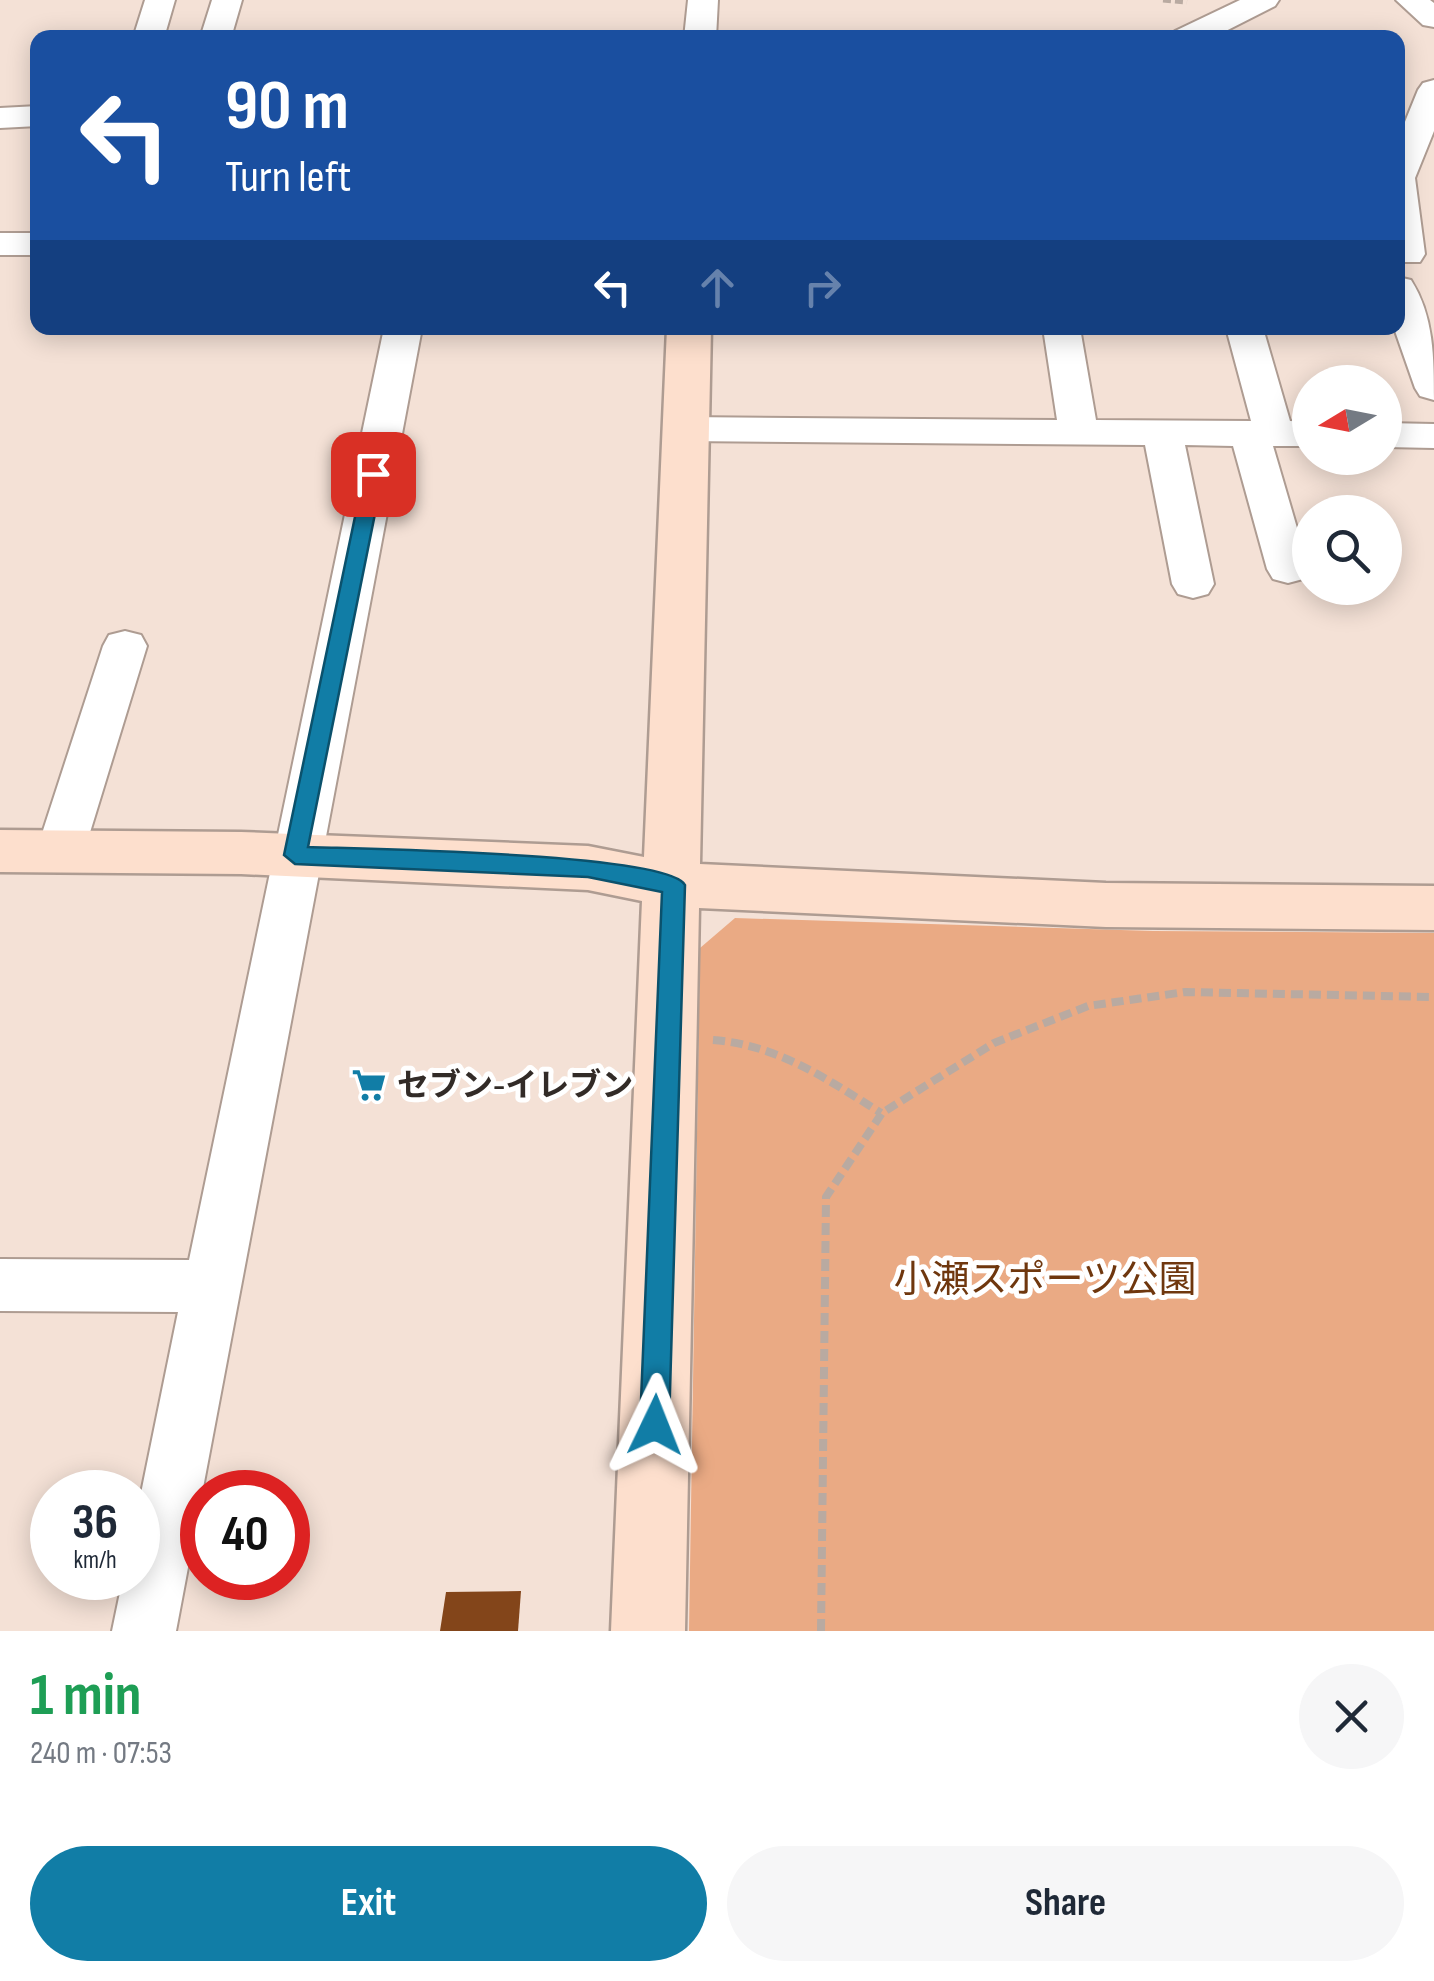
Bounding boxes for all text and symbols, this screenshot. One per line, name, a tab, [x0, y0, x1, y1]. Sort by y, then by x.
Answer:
text: 90 m	[225, 65, 349, 149]
icon: left	[60, 70, 190, 200]
text: Turn left	[225, 150, 351, 205]
icon: left	[585, 260, 640, 315]
icon: ahead	[690, 260, 745, 315]
icon: right	[795, 260, 850, 315]
north arrow	[1292, 365, 1402, 475]
map controls	[1292, 365, 1402, 605]
pin	[331, 432, 416, 517]
icon: arrive	[346, 447, 401, 502]
button: search	[1292, 495, 1402, 605]
supermarket icon: セブン-イレブン	[350, 1066, 388, 1104]
place label: セブン-イレブン	[397, 1067, 633, 1106]
park label: 小瀬スポーツ公園	[893, 1258, 1197, 1303]
position arrow	[603, 1373, 707, 1477]
speed limit sign: 40	[180, 1470, 310, 1600]
text: 36	[72, 1493, 118, 1553]
text: km/h	[73, 1545, 117, 1576]
text: 1 min	[30, 1660, 142, 1732]
button: close	[1299, 1664, 1404, 1769]
text: 240 m · 07:53	[30, 1734, 172, 1773]
button: Exit	[30, 1846, 707, 1961]
button: Share	[727, 1846, 1404, 1961]

